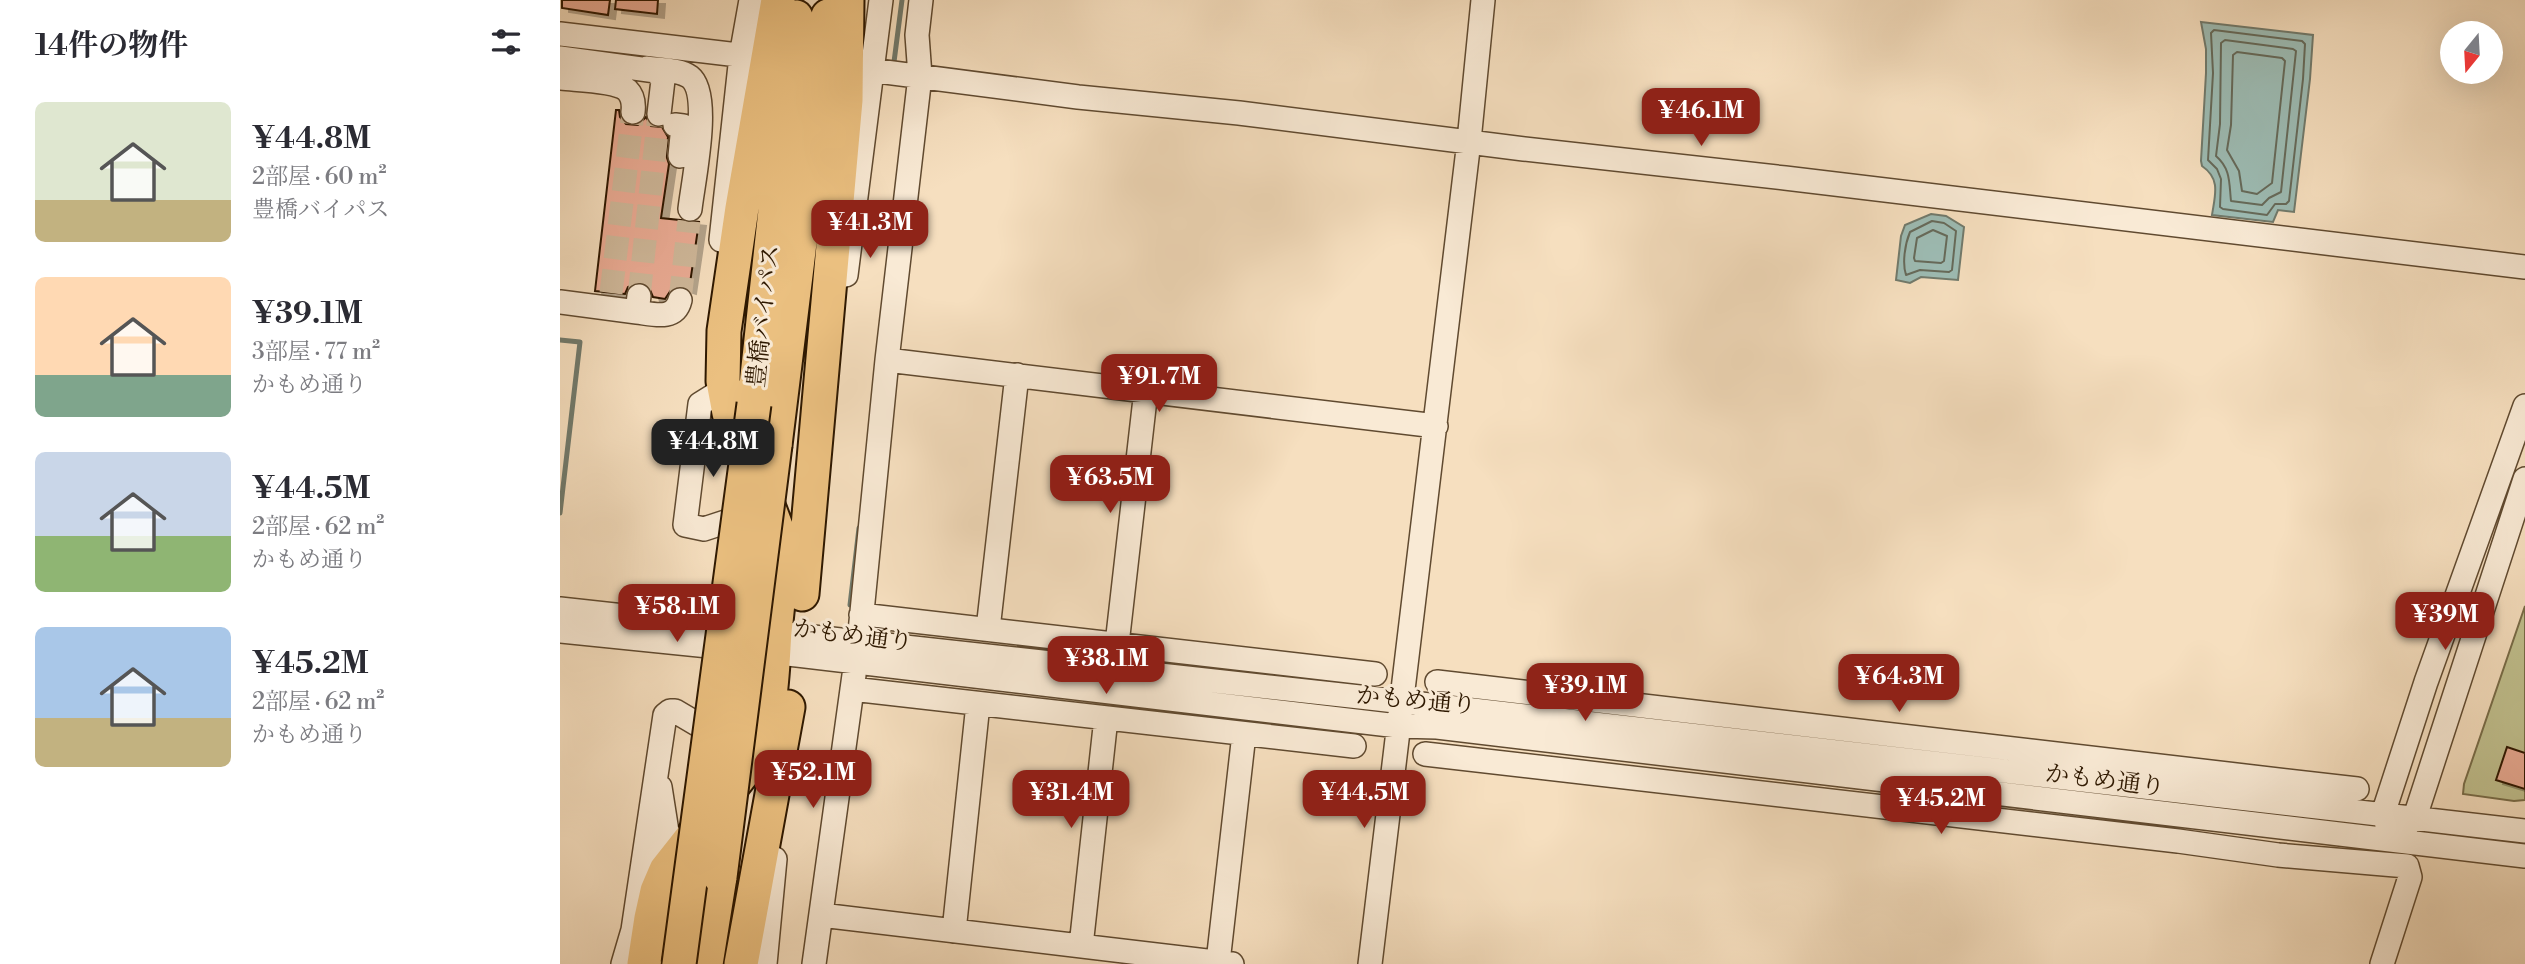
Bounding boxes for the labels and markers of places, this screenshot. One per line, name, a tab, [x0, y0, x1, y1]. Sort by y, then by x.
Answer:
pin: ¥46.1M	[1644, 88, 1758, 148]
pin: ¥41.3M	[813, 201, 927, 260]
pin: ¥91.7M	[1102, 354, 1216, 414]
pin: ¥44.8M	[656, 420, 770, 479]
pin: ¥63.5M	[1053, 456, 1167, 515]
pin: ¥58.1M	[620, 584, 734, 644]
pin: ¥39M	[2404, 592, 2486, 652]
pin: ¥38.1M	[1049, 636, 1163, 696]
pin: ¥64.3M	[1842, 654, 1956, 714]
pin: ¥39.1M	[1528, 664, 1642, 723]
pin: ¥52.1M	[756, 750, 870, 810]
pin: ¥31.4M	[1014, 770, 1128, 830]
pin: ¥44.5M	[1307, 770, 1421, 830]
pin: ¥45.2M	[1884, 776, 1998, 836]

